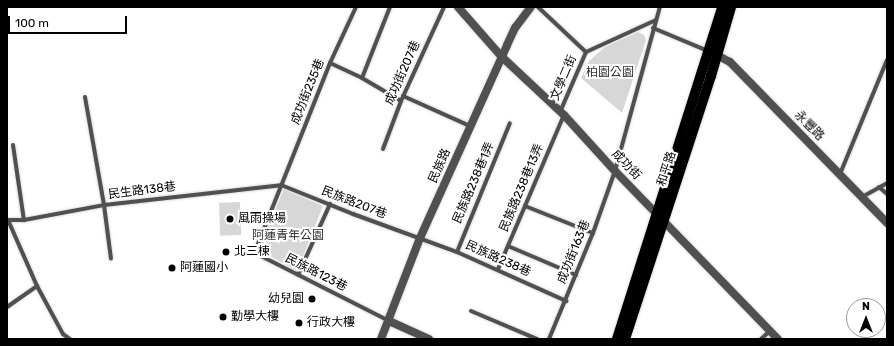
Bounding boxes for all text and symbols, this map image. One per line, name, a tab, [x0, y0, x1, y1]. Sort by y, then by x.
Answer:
scale bar	[10, 8, 129, 34]
text: 100 m	[15, 16, 49, 30]
street label: 成功街207巷	[382, 39, 424, 107]
street label: 文學二街	[548, 53, 580, 103]
street label: 成功街235巷	[288, 57, 328, 127]
park label: 柏園公園	[586, 66, 634, 80]
street label: 永豐路	[791, 108, 827, 144]
street label: 民族路238巷1弄	[450, 140, 498, 226]
street label: 民族路238巷13弄	[497, 142, 547, 234]
street label: 民族路	[426, 147, 454, 185]
street label: 成功街	[608, 147, 644, 183]
street label: 和平路	[655, 150, 679, 188]
street label: 民生路138巷	[107, 180, 177, 202]
street label: 民族路207巷	[319, 184, 389, 222]
place label: 風雨操場	[238, 212, 286, 226]
marker: 風雨操場	[225, 214, 235, 224]
street label: 成功街163巷	[555, 218, 593, 286]
park label: 阿蓮青年公園	[252, 229, 324, 243]
street label: 民族路238巷	[463, 238, 533, 280]
place label: 北三棟	[234, 245, 270, 259]
marker: 北三棟	[221, 247, 231, 257]
street label: 民族路123巷	[283, 251, 349, 295]
place label: 阿蓮國小	[180, 261, 228, 275]
marker: 阿蓮國小	[167, 263, 177, 273]
place label: 幼兒園	[268, 292, 304, 306]
marker: 幼兒園	[307, 294, 317, 304]
north arrow	[846, 298, 886, 338]
text: N	[862, 300, 870, 313]
place label: 勤學大樓	[231, 310, 279, 324]
marker: 勤學大樓	[218, 312, 228, 322]
place label: 行政大樓	[307, 316, 355, 330]
marker: 行政大樓	[294, 318, 304, 328]

